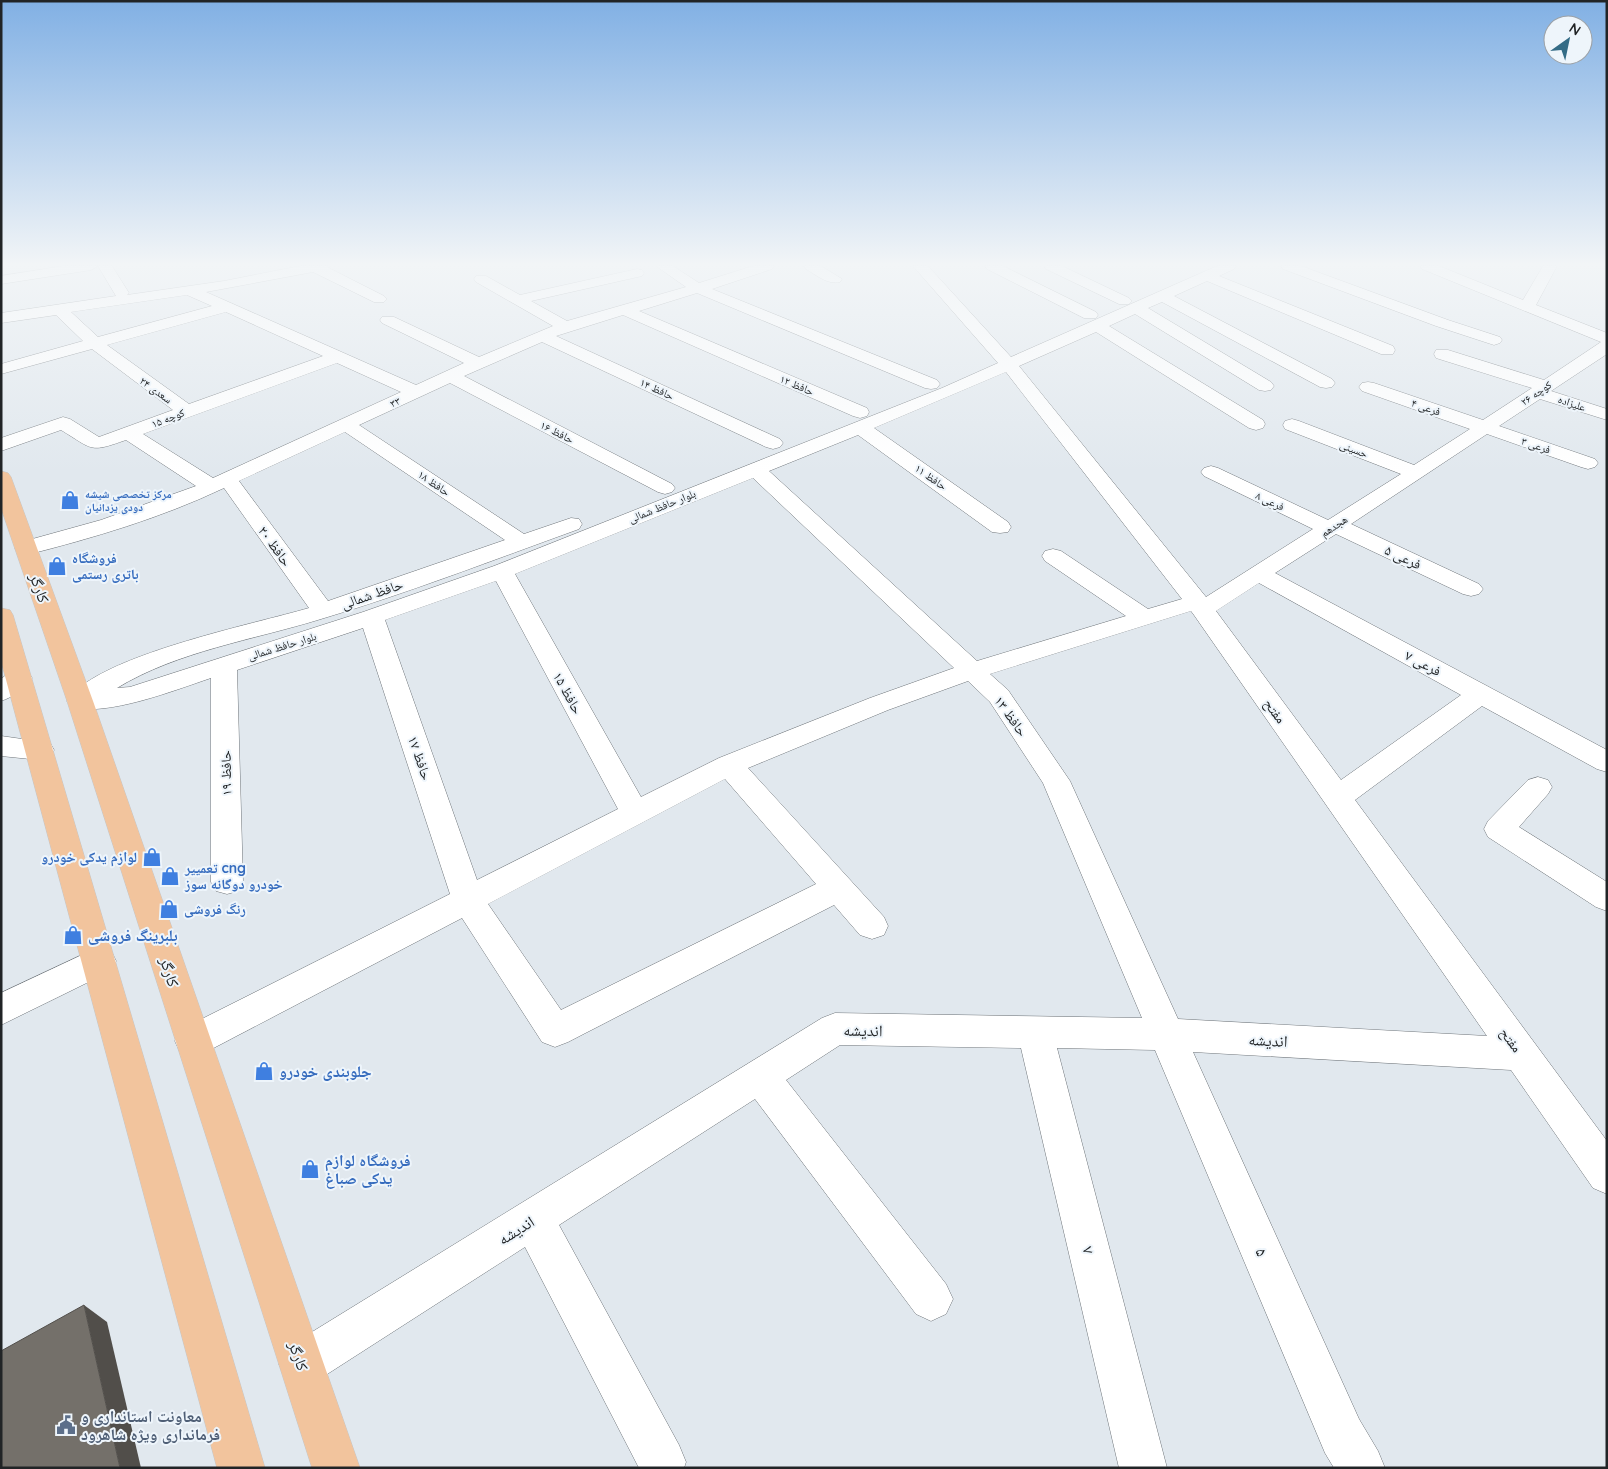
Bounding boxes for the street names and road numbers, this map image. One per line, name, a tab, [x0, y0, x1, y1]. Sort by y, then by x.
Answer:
street label: حافظ ۱۲	[778, 372, 816, 398]
street label: سعدی ۲۴	[137, 374, 175, 406]
street label: حافظ ۱۴	[638, 375, 676, 403]
street label: کوچه ۲۶	[1518, 377, 1555, 408]
street label: علیزاده	[1556, 392, 1588, 414]
street label: ۳۳	[388, 394, 402, 410]
street label: فرعی ۴	[1409, 395, 1443, 419]
street label: کوچه ۱۵	[149, 405, 187, 431]
street label: حافظ ۱۶	[538, 418, 576, 446]
street label: فرعی ۳	[1519, 433, 1553, 457]
street label: حسینی	[1338, 437, 1370, 461]
street label: حافظ ۱۱	[912, 461, 950, 493]
street label: حافظ ۱۸	[415, 467, 453, 499]
street label: بلوار حافظ شمالی	[626, 486, 698, 526]
street label: فرعی ۸	[1253, 488, 1287, 514]
street label: هجدهم	[1318, 512, 1351, 541]
street label: حافظ ۲۰	[254, 522, 296, 570]
street label: فرعی ۵	[1382, 541, 1424, 573]
street label: کارگر	[25, 570, 54, 606]
street label: حافظ شمالی	[339, 575, 405, 613]
street label: بلوار حافظ شمالی	[246, 629, 318, 663]
street label: فرعی ۷	[1402, 646, 1444, 680]
street label: حافظ ۱۵	[549, 669, 587, 717]
street label: حافظ ۱۳	[990, 692, 1032, 740]
street label: مفتح	[1259, 695, 1290, 727]
street label: حافظ ۱۷	[404, 734, 436, 783]
street label: حافظ ۱۹	[217, 750, 235, 796]
street label: کارگر	[156, 954, 184, 990]
street label: اندیشه	[843, 1020, 883, 1040]
street label: مفتح	[1495, 1024, 1526, 1056]
street label: اندیشه	[1248, 1029, 1288, 1051]
street label: اندیشه	[494, 1211, 538, 1249]
street label: ۷	[1078, 1244, 1100, 1256]
street label: ۵	[1251, 1245, 1273, 1259]
street label: کارگر	[284, 1338, 313, 1374]

